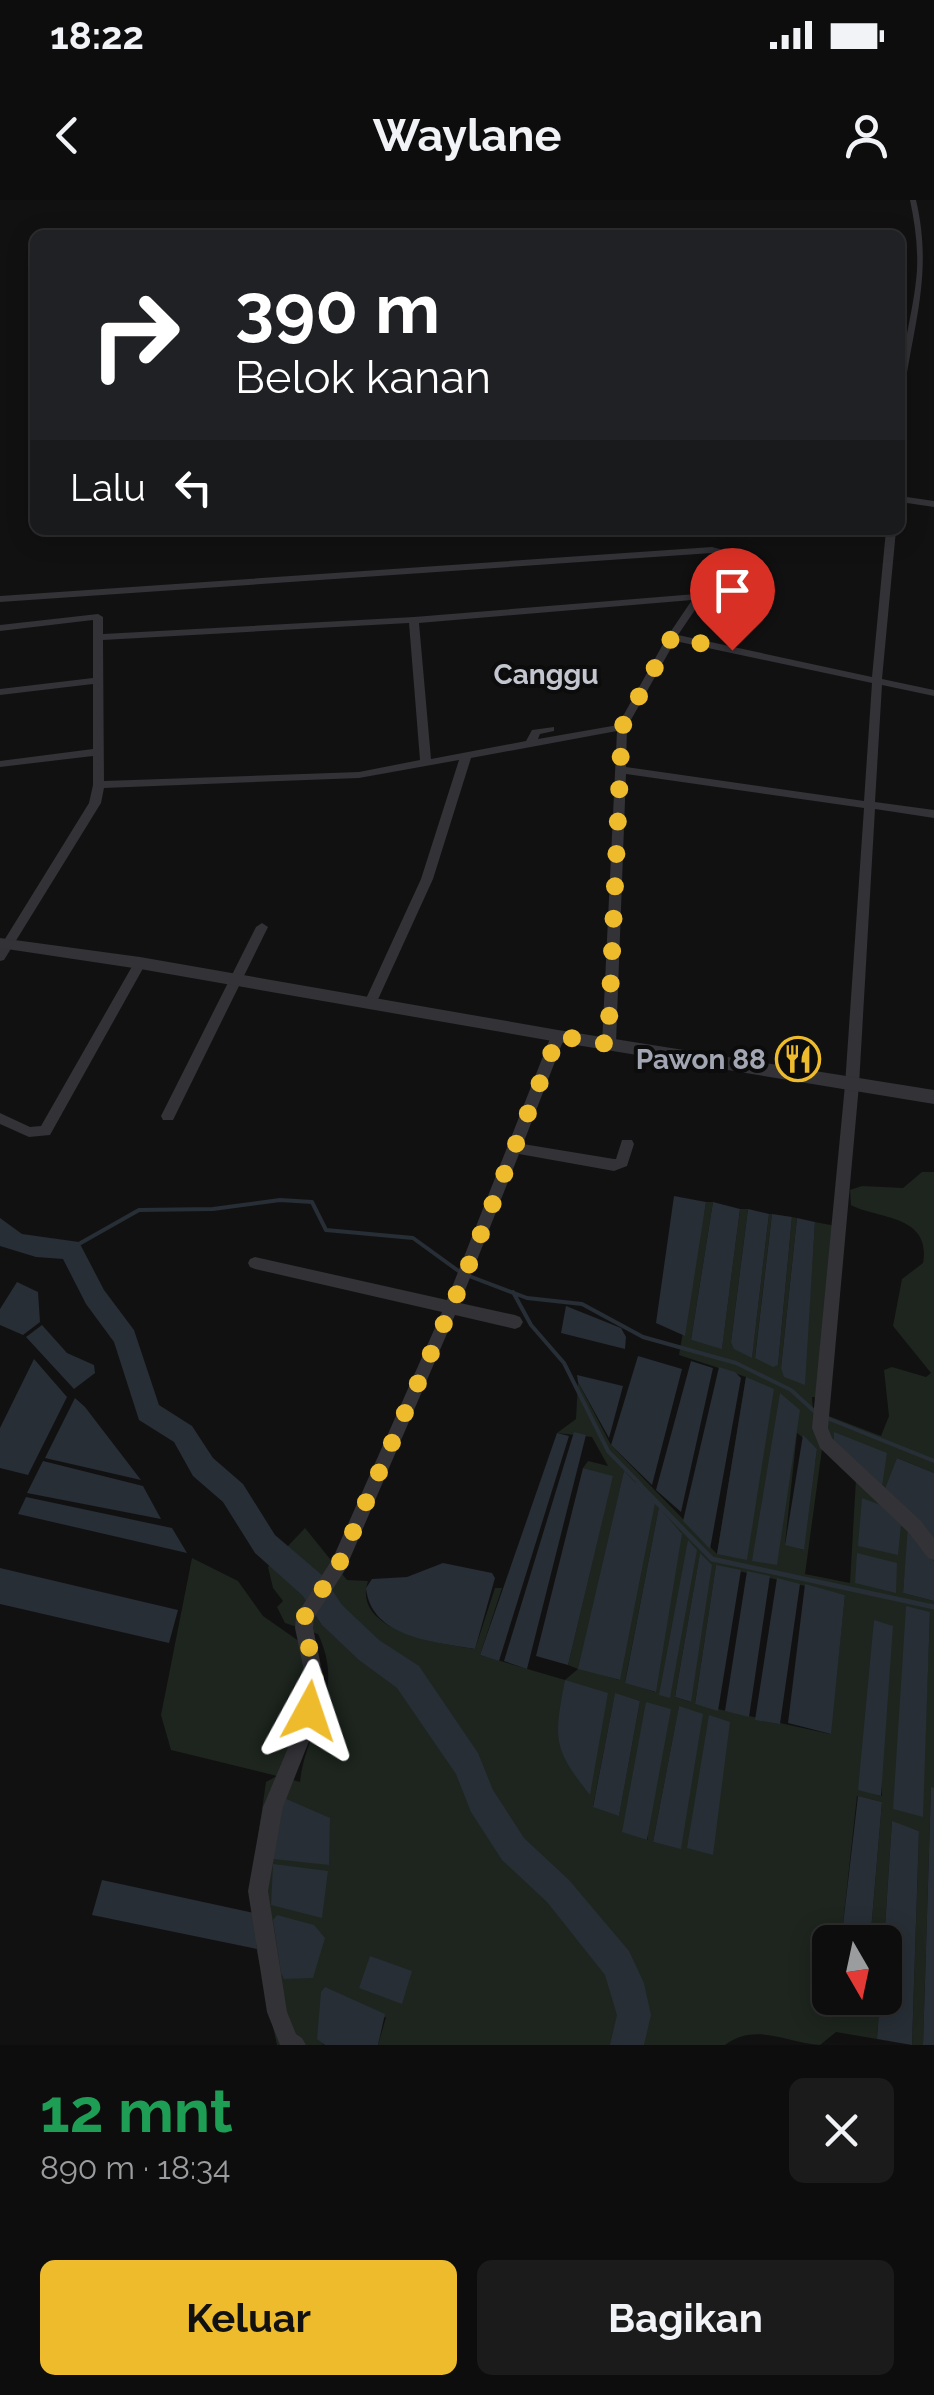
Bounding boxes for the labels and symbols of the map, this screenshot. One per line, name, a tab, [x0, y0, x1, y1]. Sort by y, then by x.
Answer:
pin	[690, 548, 775, 651]
district label: Canggu	[493, 658, 599, 691]
restaurant icon: Pawon 88	[775, 1036, 821, 1082]
place label: Pawon 88	[636, 1043, 766, 1076]
position arrow	[257, 1659, 361, 1763]
north arrow	[812, 1925, 902, 2015]

